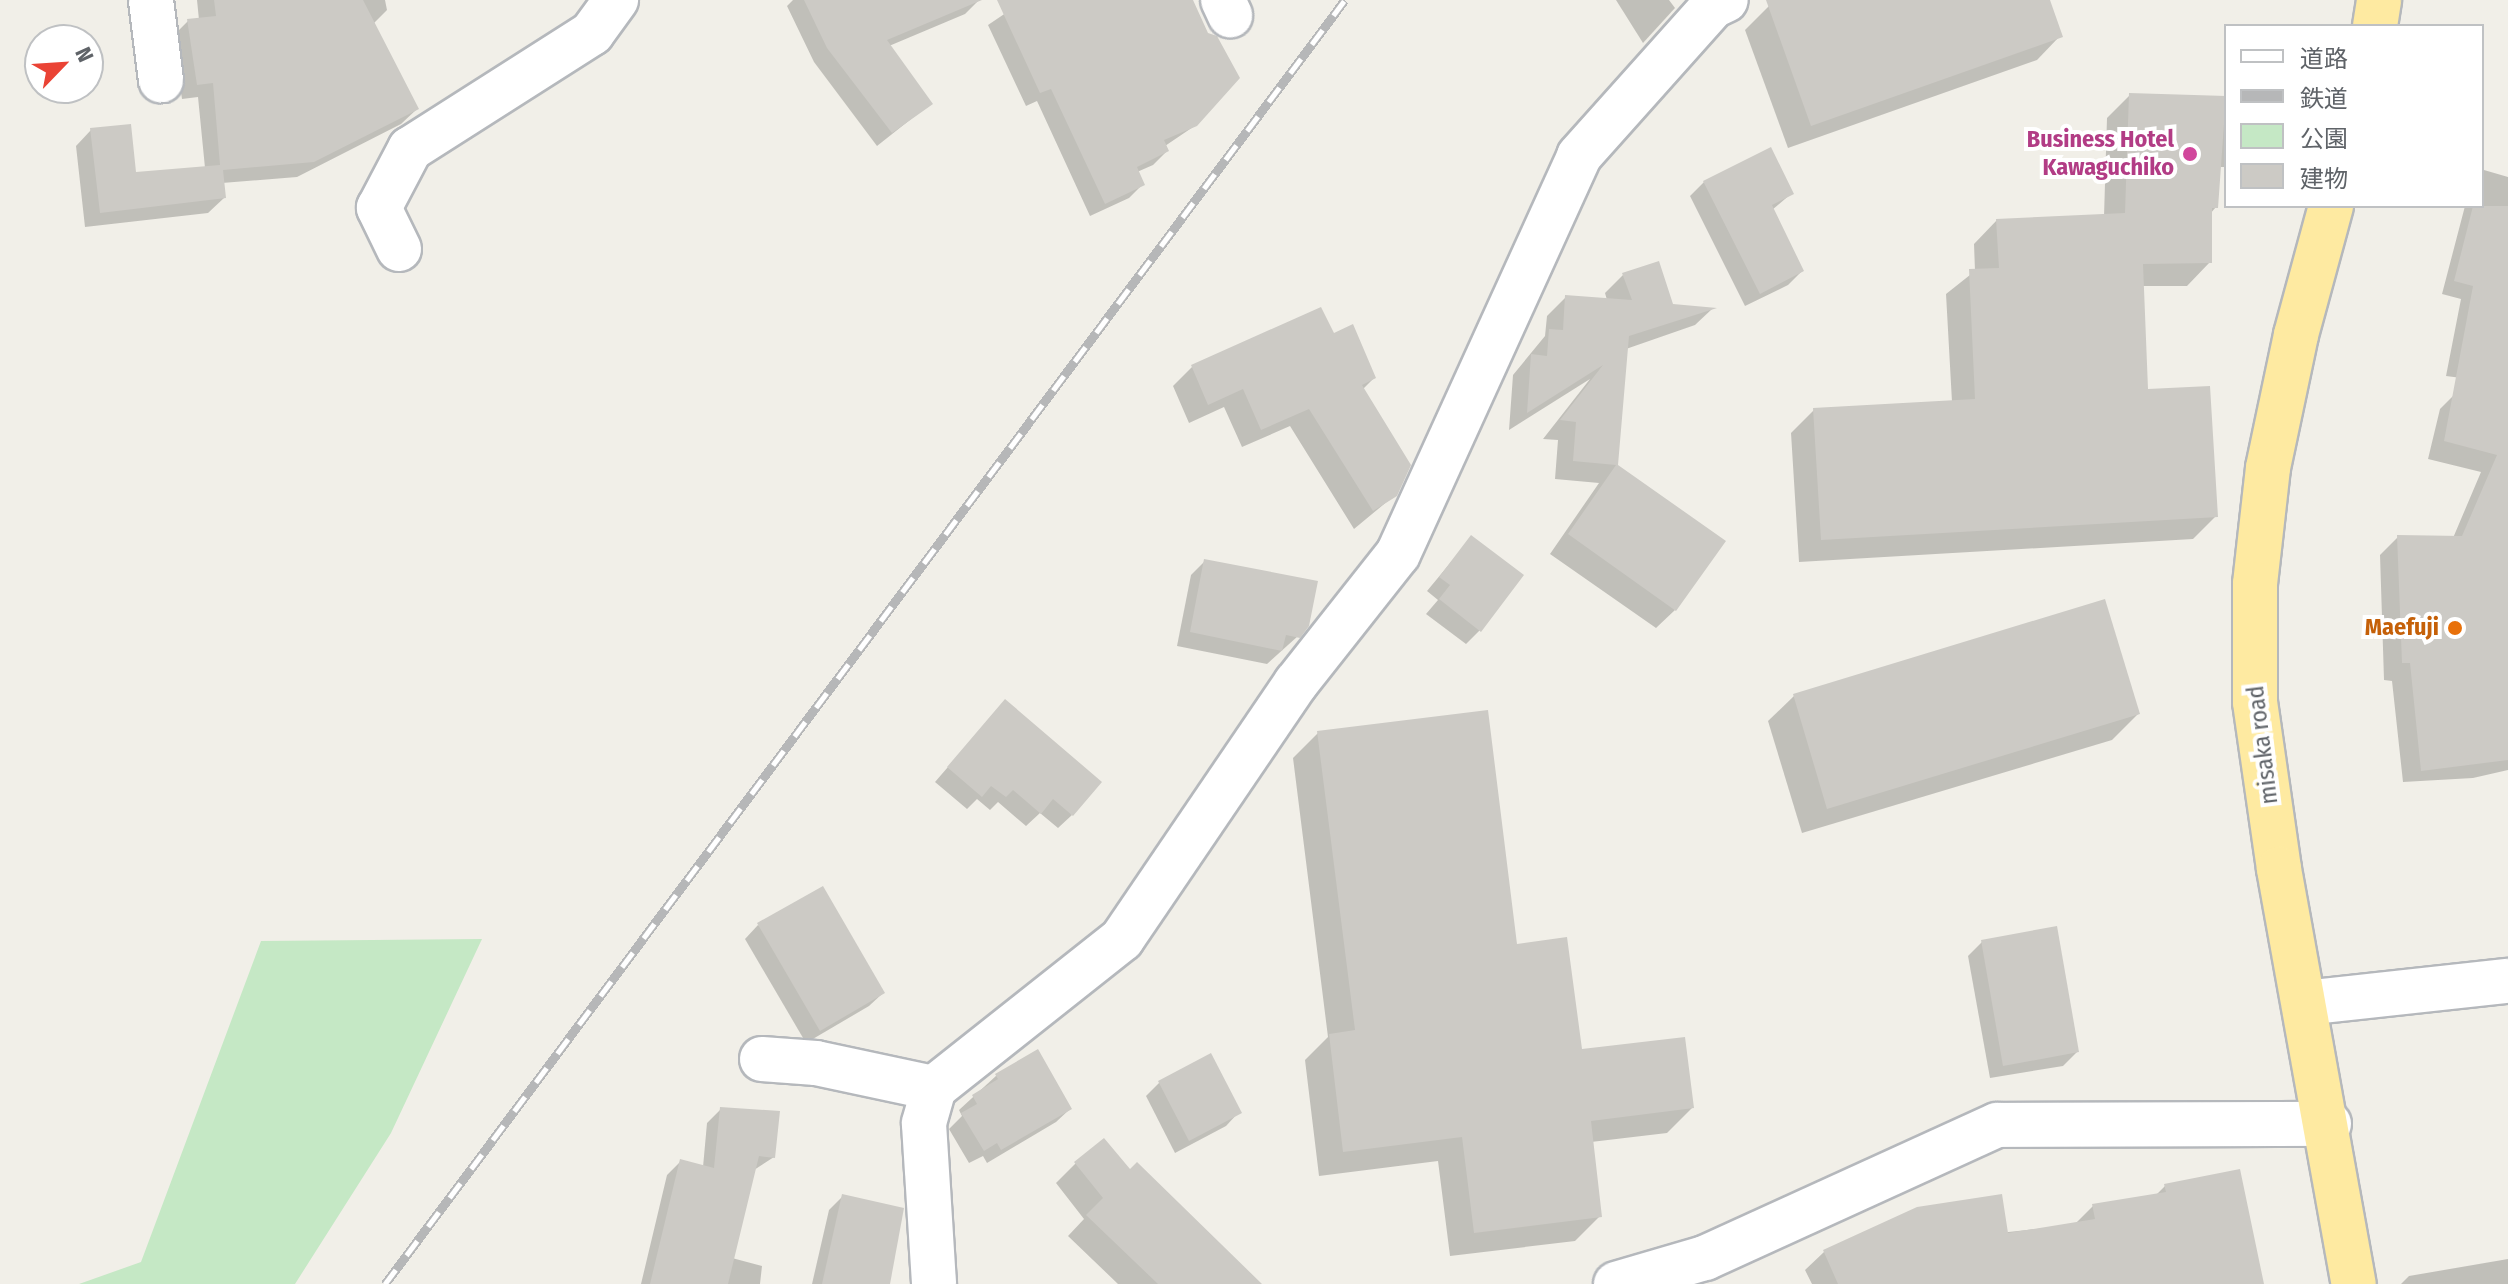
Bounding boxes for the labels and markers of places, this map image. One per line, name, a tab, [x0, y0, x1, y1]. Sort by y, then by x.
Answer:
place label: Business Hotel Kawaguchiko	[2027, 126, 2174, 182]
marker: Business Hotel Kawaguchiko	[2181, 145, 2199, 163]
place label: Maefuji	[2365, 614, 2439, 642]
marker: Maefuji	[2446, 619, 2464, 637]

